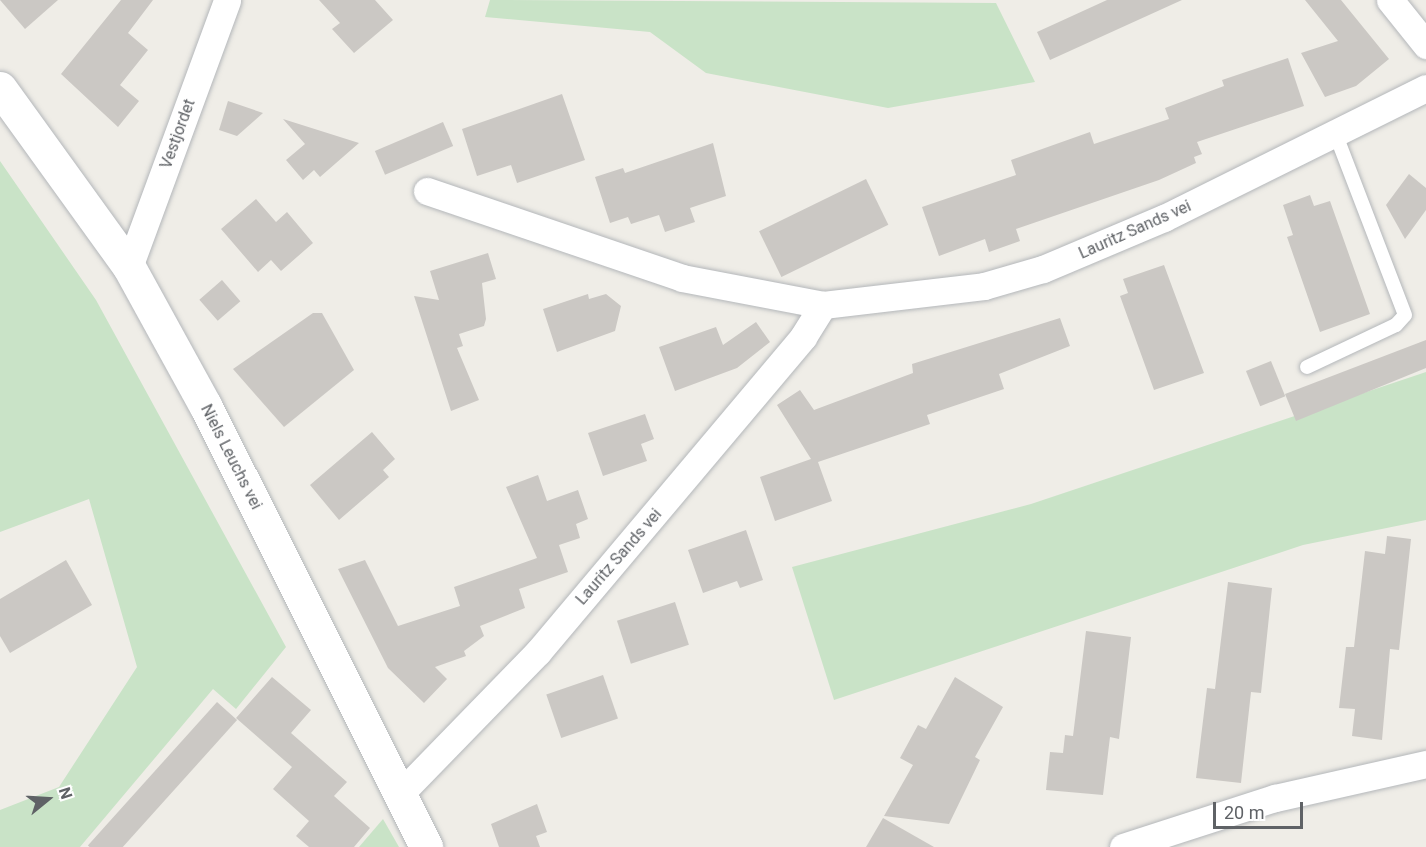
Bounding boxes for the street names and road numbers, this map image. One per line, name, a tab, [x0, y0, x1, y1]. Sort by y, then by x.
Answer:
street label: Vestjordet	[157, 97, 199, 171]
street label: Lauritz Sands vei	[1076, 197, 1194, 263]
street label: Niels Leuchs vei	[196, 401, 266, 513]
street label: Lauritz Sands vei	[572, 505, 666, 609]

